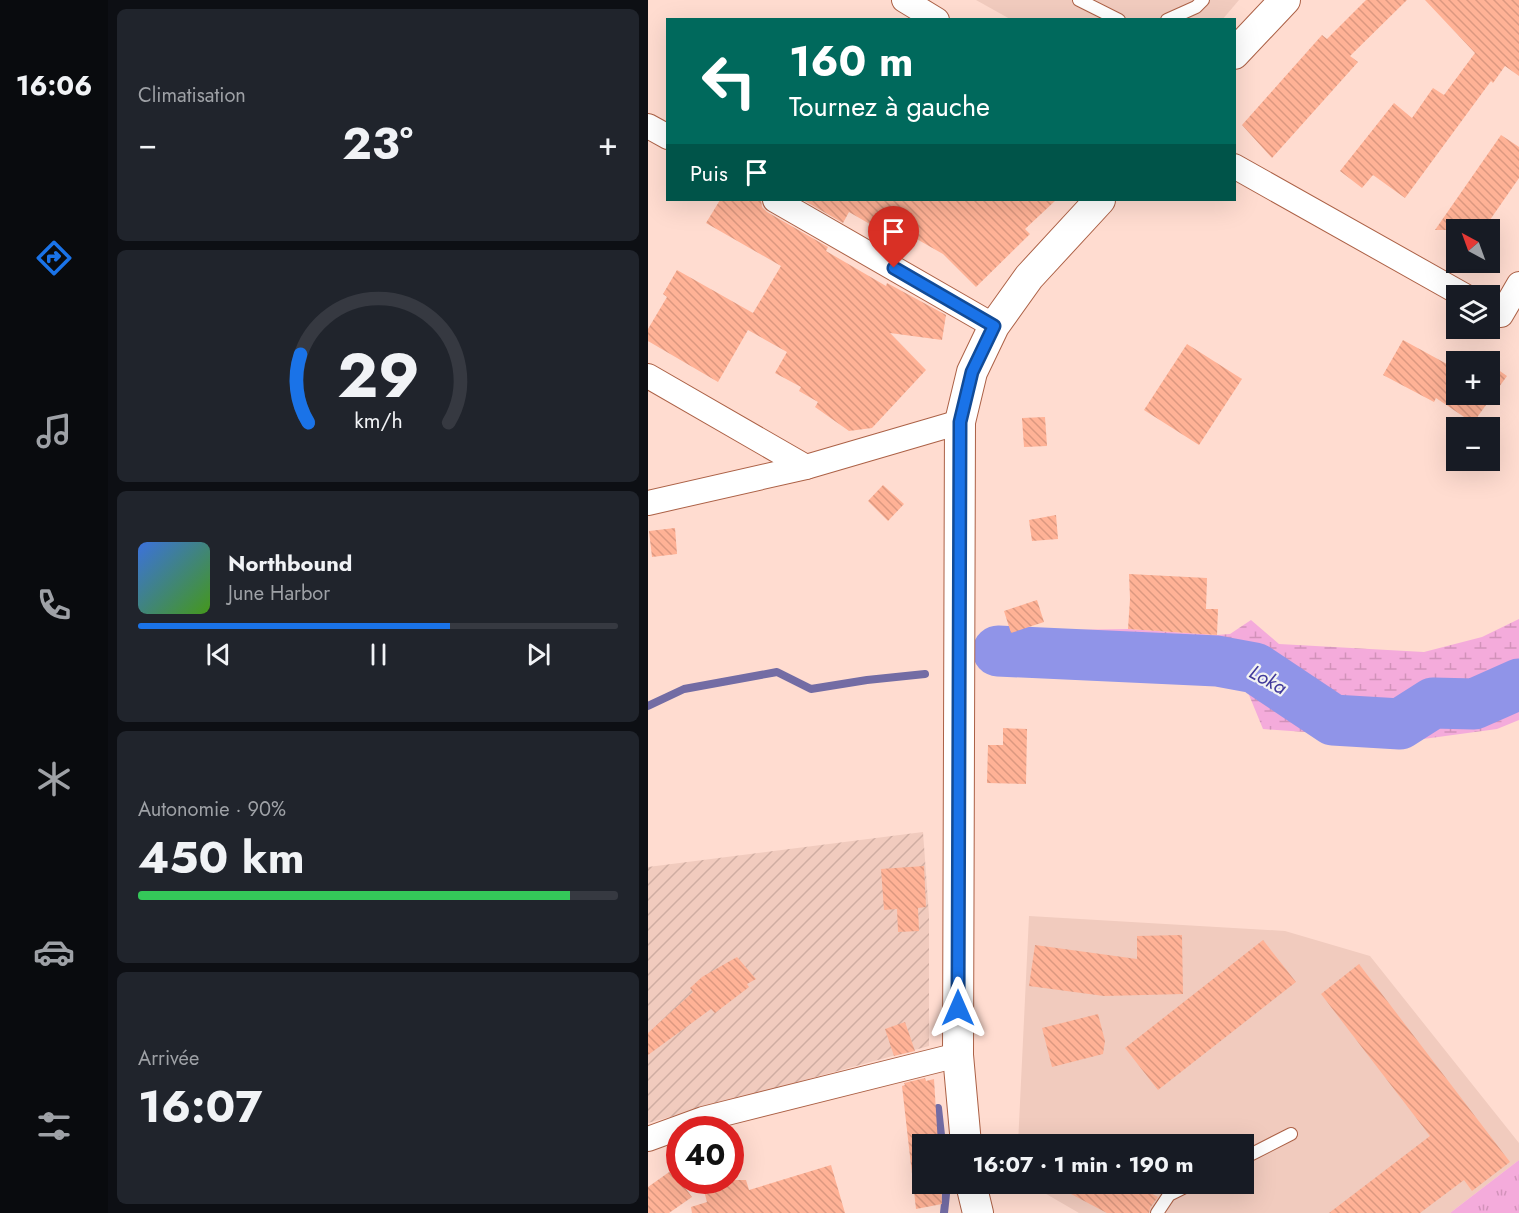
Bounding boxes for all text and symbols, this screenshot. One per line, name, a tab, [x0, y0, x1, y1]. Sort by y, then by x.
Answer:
text: 160 m	[789, 31, 913, 92]
icon: left	[690, 42, 768, 120]
text: 16:06	[16, 66, 92, 105]
text: Climatisation	[138, 81, 246, 110]
text: Tournez à gauche	[789, 87, 990, 126]
text: 23°	[342, 111, 413, 176]
text: −	[138, 120, 157, 167]
text: +	[598, 120, 618, 167]
icon: arrive	[740, 156, 773, 189]
text: Puis	[690, 157, 728, 189]
pin	[868, 206, 919, 268]
icon: arrive	[877, 215, 910, 248]
north arrow	[1446, 219, 1500, 273]
map controls	[1446, 219, 1500, 471]
icon: directions	[33, 237, 75, 279]
button: layers	[1446, 285, 1500, 339]
text: 29	[337, 330, 419, 420]
button: +	[1446, 351, 1500, 405]
text: km/h	[354, 405, 402, 436]
icon: music	[33, 410, 75, 452]
button: −	[1446, 417, 1500, 471]
text: Northbound	[228, 547, 352, 579]
text: June Harbor	[228, 579, 330, 608]
icon: phone	[33, 584, 75, 626]
icon: previous	[202, 638, 235, 671]
icon: pause	[362, 638, 395, 671]
icon: next	[522, 638, 555, 671]
water label: Loka	[1244, 658, 1292, 702]
icon: climate	[33, 758, 75, 800]
text: Autonomie · 90%	[138, 795, 286, 824]
text: 450 km	[138, 825, 305, 890]
icon: car	[33, 931, 75, 973]
position arrow	[926, 976, 990, 1040]
text: Arrivée	[138, 1044, 199, 1073]
text: 16:07	[138, 1074, 262, 1139]
icon: filters	[33, 1105, 75, 1147]
speed limit sign: 40	[666, 1116, 744, 1194]
text: 16:07 · 1 min · 190 m	[972, 1148, 1194, 1180]

